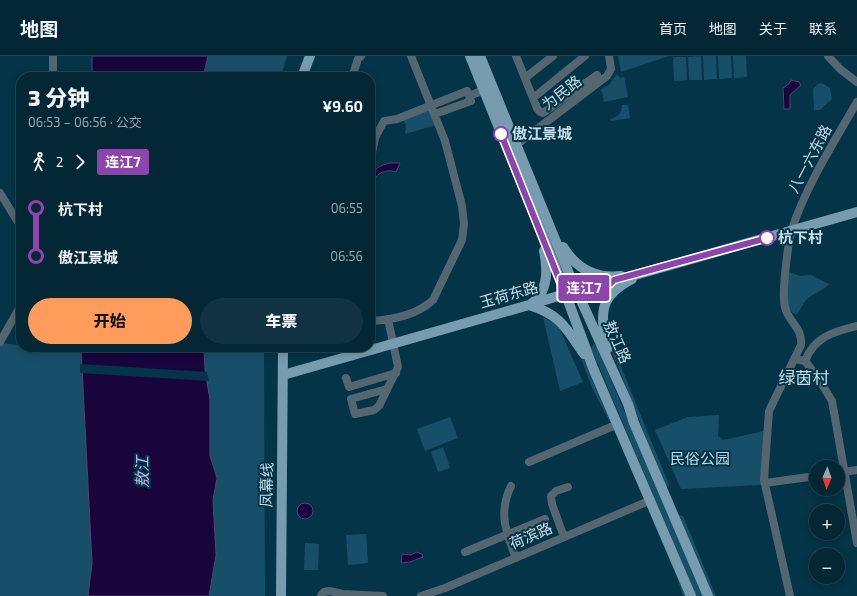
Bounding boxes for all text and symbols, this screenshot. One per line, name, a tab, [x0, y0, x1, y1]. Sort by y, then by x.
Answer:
text: 地图	[20, 17, 58, 40]
text: 首页	[659, 20, 687, 37]
text: 地图	[709, 20, 737, 37]
text: 关于	[759, 20, 787, 37]
text: 联系	[809, 20, 837, 37]
street label: 为民路	[538, 71, 585, 113]
text: 3 分钟	[28, 84, 89, 110]
text: ¥9.60	[322, 97, 363, 115]
text: 06:53 – 06:56 · 公交	[28, 114, 142, 130]
street label: 八一六东路	[784, 121, 835, 196]
place label: 傲江景城	[512, 124, 572, 142]
marker: 傲江景城	[493, 126, 509, 142]
icon: walk	[28, 151, 50, 173]
icon: forward	[69, 151, 91, 173]
text: 连江7	[105, 153, 141, 170]
text: 2	[56, 154, 63, 170]
text: 杭下村	[58, 200, 103, 218]
text: 06:55	[331, 200, 363, 216]
place label: 杭下村	[778, 228, 823, 246]
marker: 杭下村	[759, 230, 775, 246]
text: 傲江景城	[58, 248, 118, 266]
text: 06:56	[330, 248, 363, 264]
line badge: 连江7	[561, 275, 607, 301]
street label: 玉荷东路	[477, 277, 540, 311]
text: 连江7	[566, 279, 602, 296]
button: 开始	[28, 298, 192, 344]
button: 车票	[200, 298, 363, 344]
street label: 敖江路	[601, 317, 635, 366]
district label: 绿茵村	[779, 367, 830, 387]
park label: 民俗公园	[670, 449, 730, 467]
water label: 敖江	[132, 454, 151, 488]
north arrow	[809, 460, 845, 496]
map controls	[809, 460, 845, 584]
street label: 凤幕线	[257, 462, 275, 508]
button: +	[809, 504, 845, 540]
street label: 荷滨路	[506, 518, 555, 552]
button: −	[809, 548, 845, 584]

